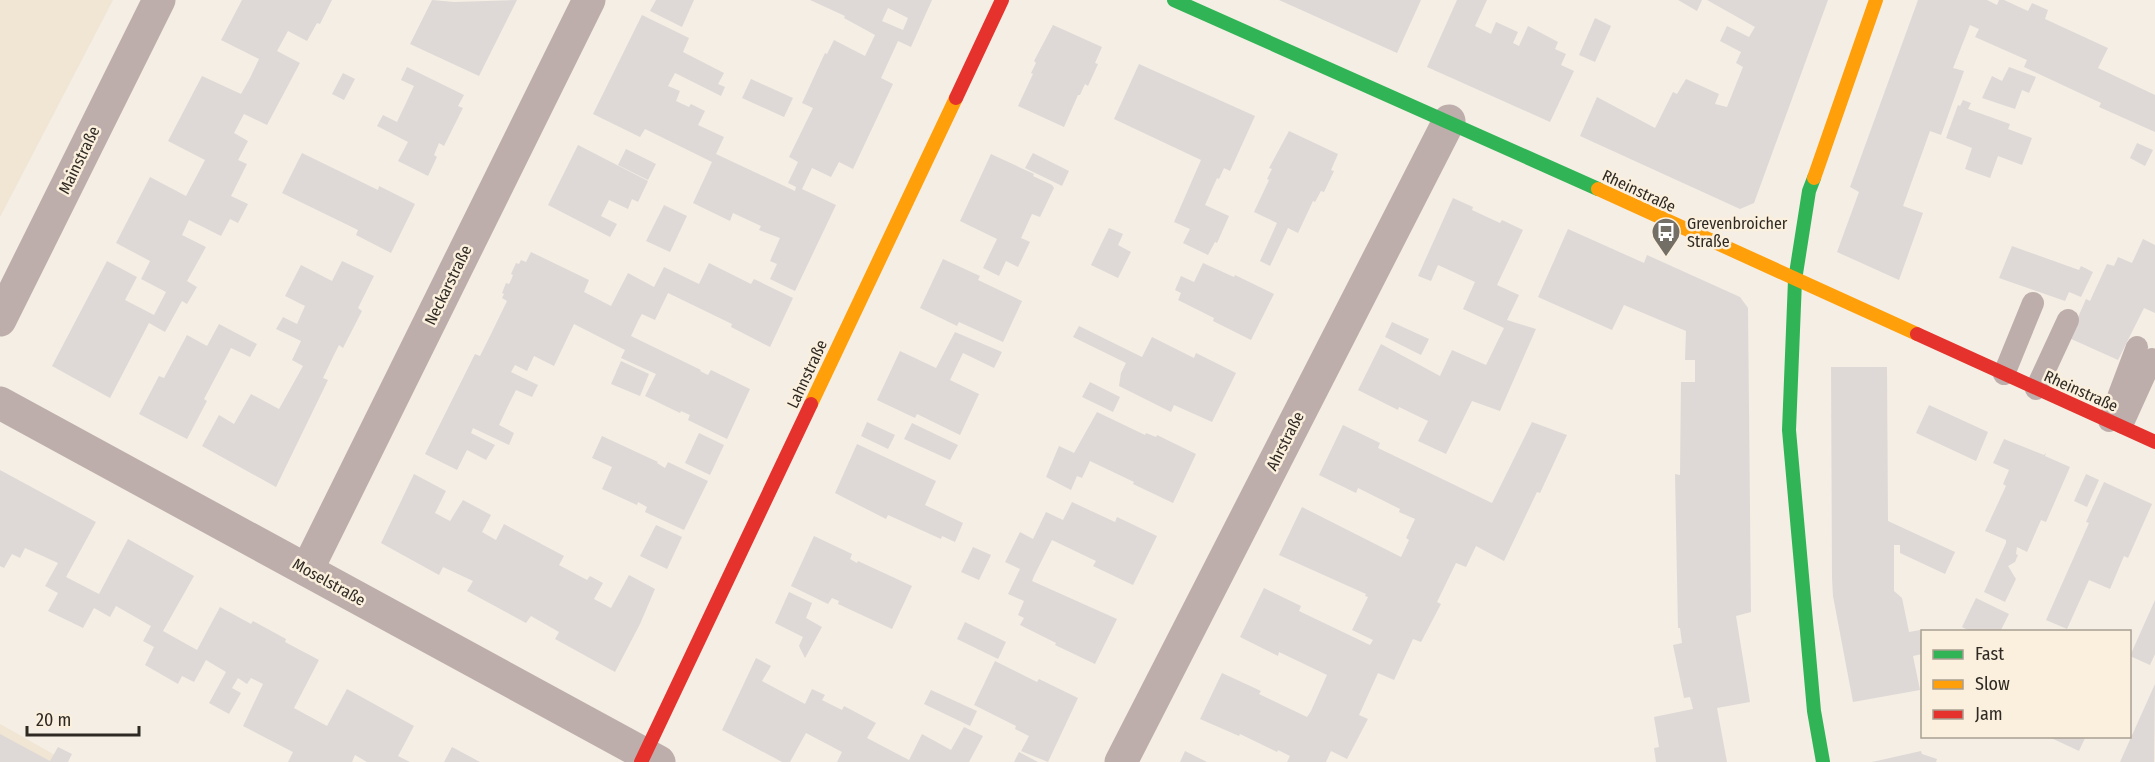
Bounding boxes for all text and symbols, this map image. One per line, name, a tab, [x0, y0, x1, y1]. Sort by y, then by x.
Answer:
street label: Mainstraße	[54, 123, 104, 197]
street label: Rheinstraße	[1599, 166, 1679, 216]
place label: Grevenbroicher Straße	[1687, 214, 1788, 251]
bus stop icon: Grevenbroicher Straße	[1650, 216, 1682, 258]
street label: Neckarstraße	[421, 242, 476, 328]
street label: Lahnstraße	[783, 337, 831, 411]
street label: Rheinstraße	[2041, 366, 2121, 416]
street label: Ahrstraße	[1262, 408, 1308, 474]
street label: Moselstraße	[289, 554, 369, 610]
legend	[1921, 630, 2131, 738]
text: Fast	[1975, 643, 2004, 665]
text: Slow	[1975, 673, 2010, 695]
scale bar	[27, 699, 140, 737]
text: Jam	[1975, 703, 2003, 725]
text: 20 m	[36, 709, 71, 731]

